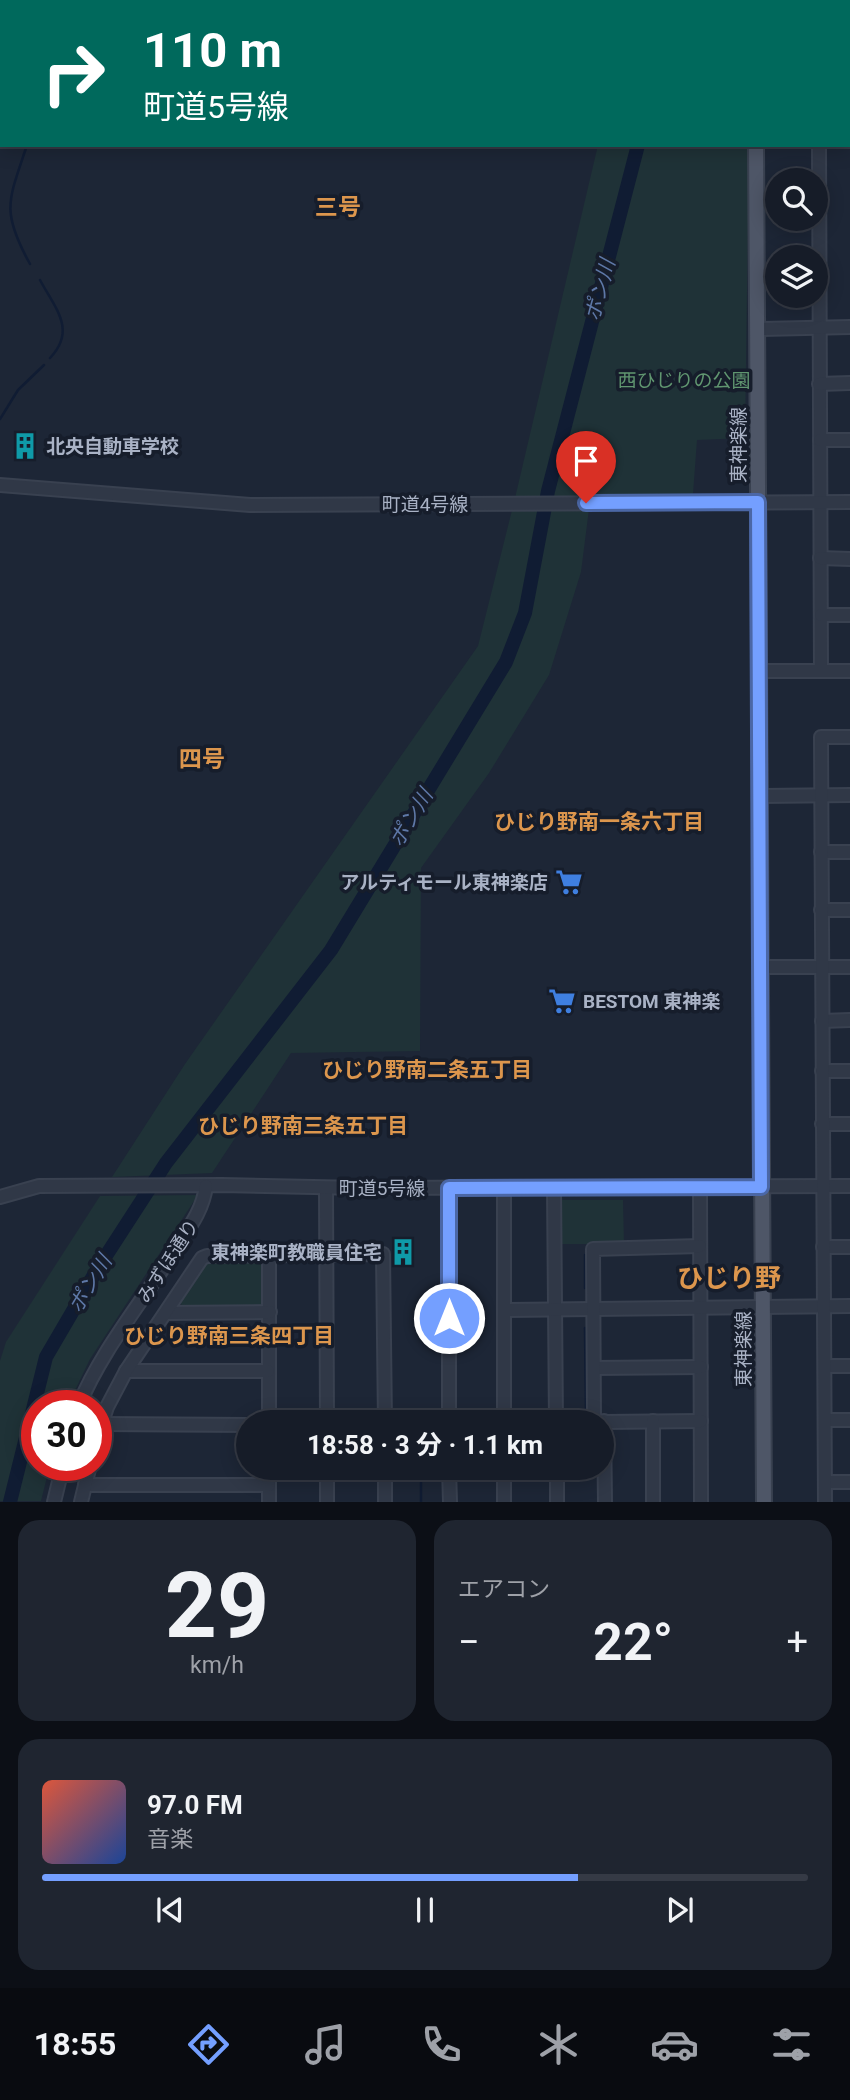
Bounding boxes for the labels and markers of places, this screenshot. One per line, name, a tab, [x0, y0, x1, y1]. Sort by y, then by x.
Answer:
building icon: 北央自動車学校	[10, 431, 40, 461]
pin	[556, 431, 616, 503]
place label: 北央自動車学校	[46, 435, 179, 458]
supermarket icon: アルティモール東神楽店	[554, 867, 584, 897]
place label: アルティモール東神楽店	[340, 871, 548, 894]
supermarket icon: BESTOM 東神楽	[547, 986, 577, 1016]
place label: BESTOM 東神楽	[583, 990, 720, 1013]
building icon: 東神楽町教職員住宅	[388, 1237, 418, 1267]
place label: 東神楽町教職員住宅	[211, 1241, 382, 1264]

